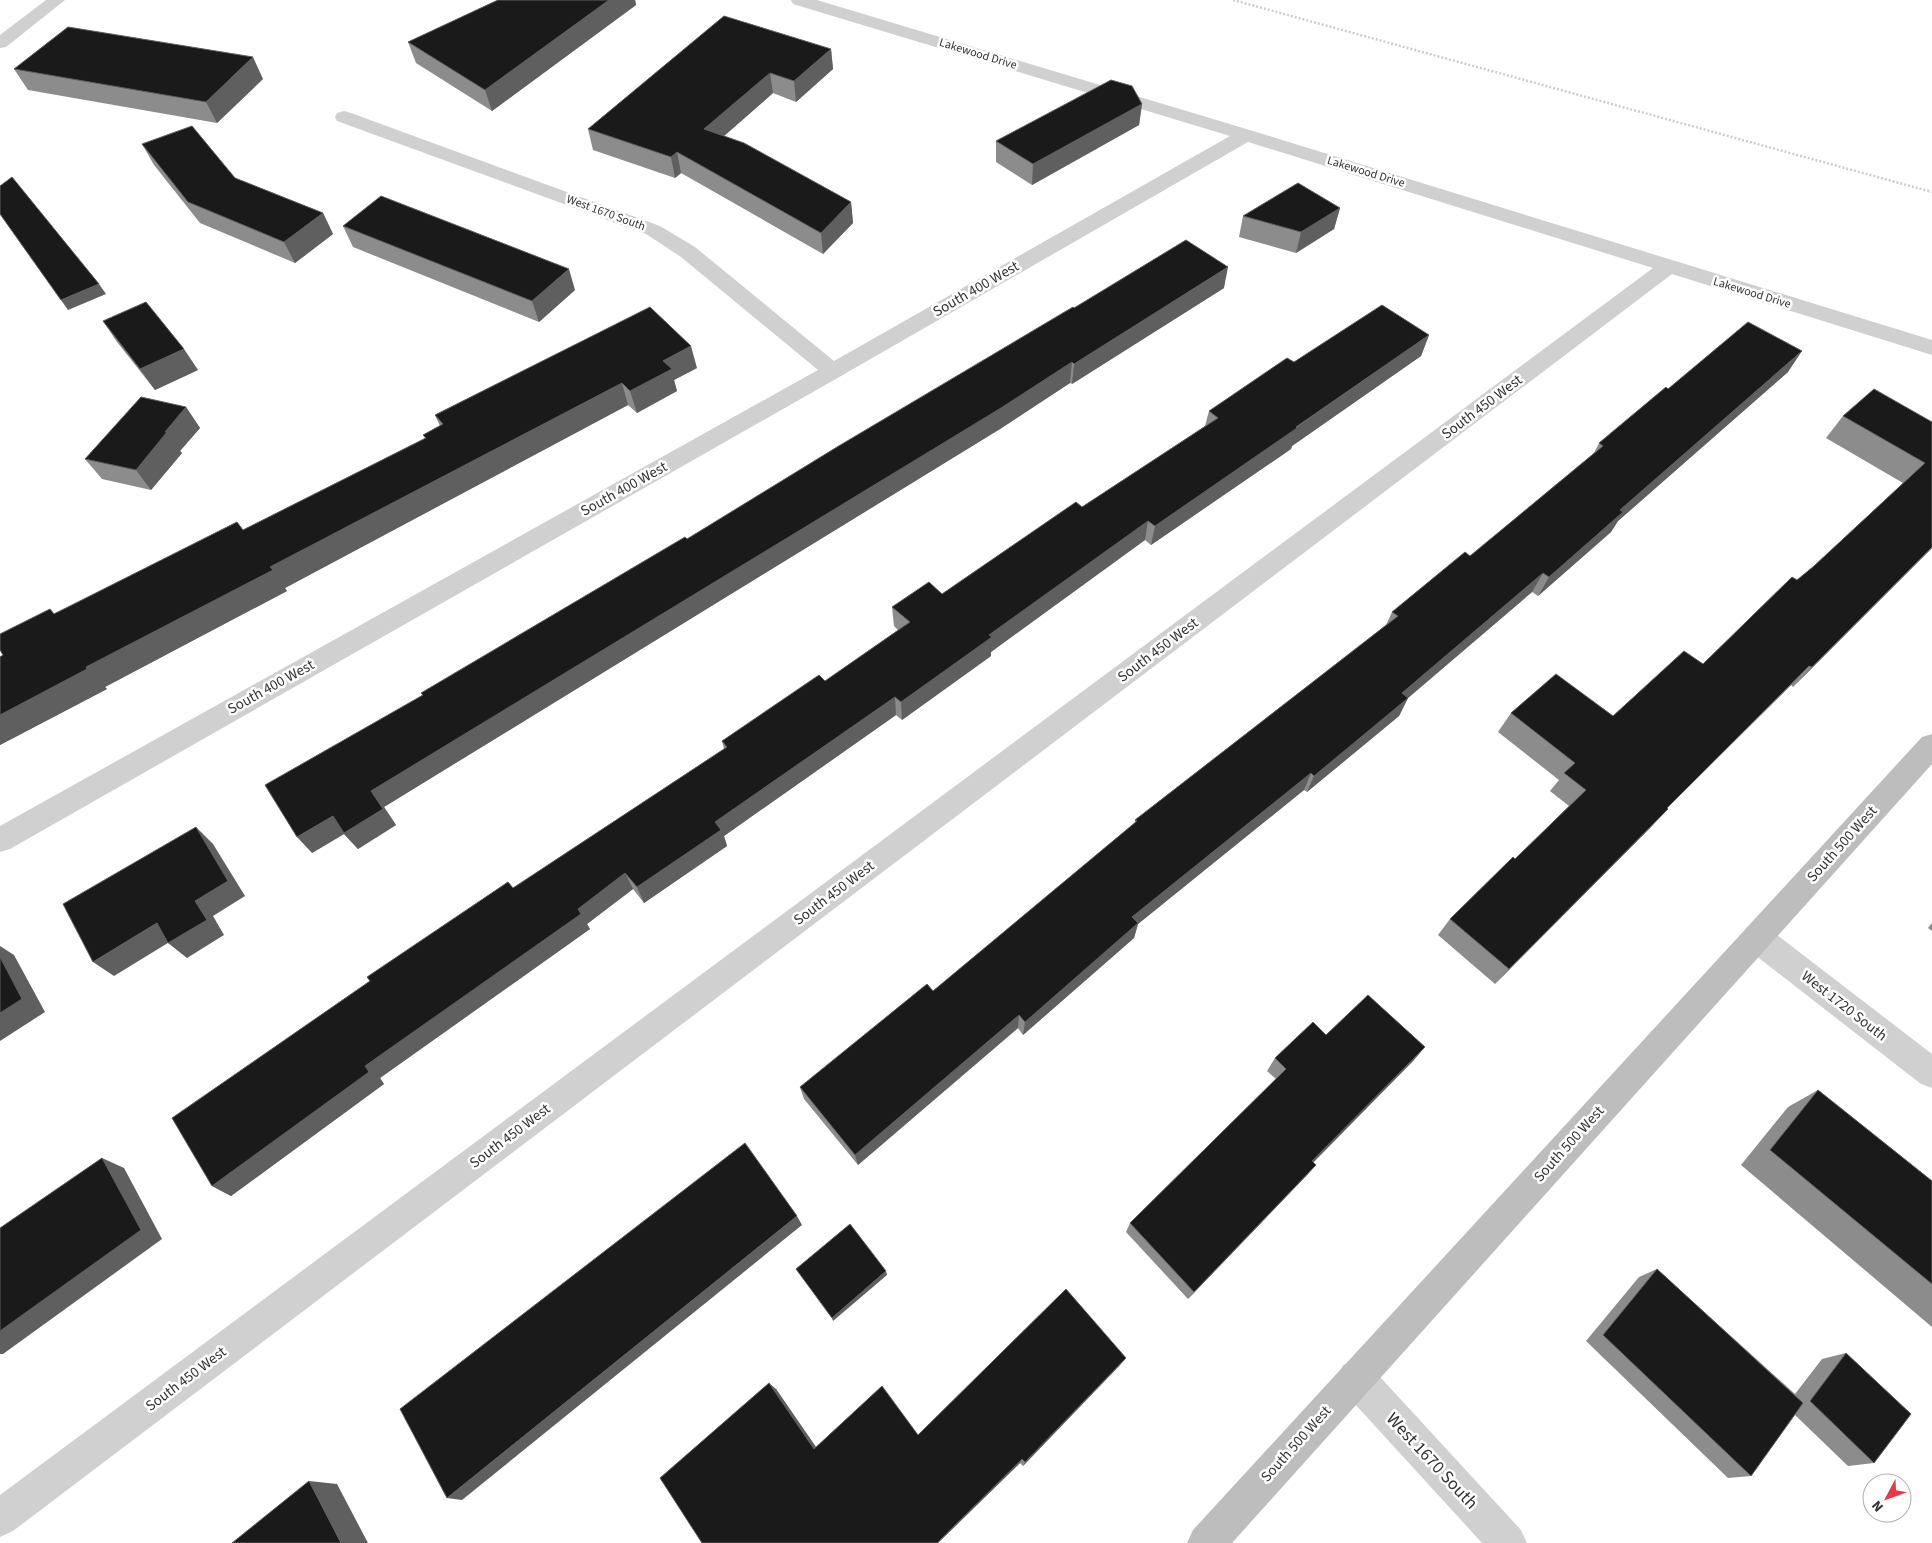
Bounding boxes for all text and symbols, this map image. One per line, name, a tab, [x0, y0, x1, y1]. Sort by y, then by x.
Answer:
street label: Lakewood Drive	[937, 34, 1019, 74]
street label: Lakewood Drive	[1325, 152, 1407, 192]
street label: West 1670 South	[564, 191, 648, 235]
street label: South 400 West	[929, 256, 1023, 322]
street label: Lakewood Drive	[1711, 273, 1793, 313]
street label: South 450 West	[1437, 370, 1527, 444]
street label: South 400 West	[577, 457, 671, 521]
street label: South 450 West	[1113, 613, 1203, 687]
street label: South 400 West	[224, 655, 318, 719]
street label: South 500 West	[1802, 801, 1882, 887]
street label: South 450 West	[789, 856, 879, 930]
street label: West 1720 South	[1797, 966, 1891, 1046]
street label: South 450 West	[465, 1099, 555, 1173]
street label: South 500 West	[1529, 1101, 1609, 1187]
street label: South 450 West	[141, 1342, 231, 1416]
street label: South 500 West	[1256, 1401, 1336, 1487]
street label: West 1670 South	[1380, 1407, 1484, 1515]
north arrow	[1862, 1473, 1912, 1523]
text: N	[1867, 1496, 1889, 1516]

